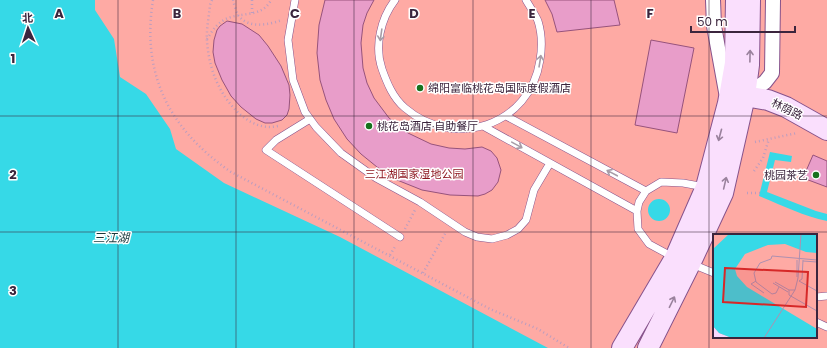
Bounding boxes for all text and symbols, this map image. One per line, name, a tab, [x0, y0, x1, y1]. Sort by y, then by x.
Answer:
text: A	[54, 4, 64, 23]
text: B	[173, 4, 182, 23]
text: C	[290, 4, 300, 23]
text: D	[409, 4, 419, 23]
text: E	[528, 4, 536, 23]
text: F	[646, 4, 654, 23]
north arrow	[8, 8, 48, 48]
scale bar	[691, 8, 795, 34]
text: 北	[22, 10, 33, 26]
text: 50 m	[697, 13, 728, 30]
one-way arrow	[377, 28, 385, 41]
text: 1	[11, 49, 15, 68]
one-way arrow	[746, 50, 753, 63]
one-way arrow	[536, 55, 544, 68]
place label: 绵阳富临桃花岛国际度假酒店	[428, 80, 571, 96]
marker: 绵阳富临桃花岛国际度假酒店	[415, 83, 425, 93]
street label: 林荫路	[769, 95, 805, 123]
place label: 桃花岛酒店·自助餐厅	[377, 118, 478, 134]
marker: 桃花岛酒店·自助餐厅	[364, 121, 374, 131]
one-way arrow	[716, 129, 723, 142]
one-way arrow	[511, 142, 523, 149]
text: 2	[9, 165, 17, 184]
park label: 三江湖国家湿地公园	[365, 166, 464, 182]
place label: 桃园茶艺	[764, 167, 808, 183]
one-way arrow	[606, 168, 618, 176]
marker: 桃园茶艺	[811, 170, 821, 180]
one-way arrow	[722, 177, 729, 190]
water label: 三江湖	[93, 229, 131, 246]
inset map	[713, 234, 817, 338]
text: 3	[9, 281, 17, 300]
one-way arrow	[669, 296, 676, 308]

